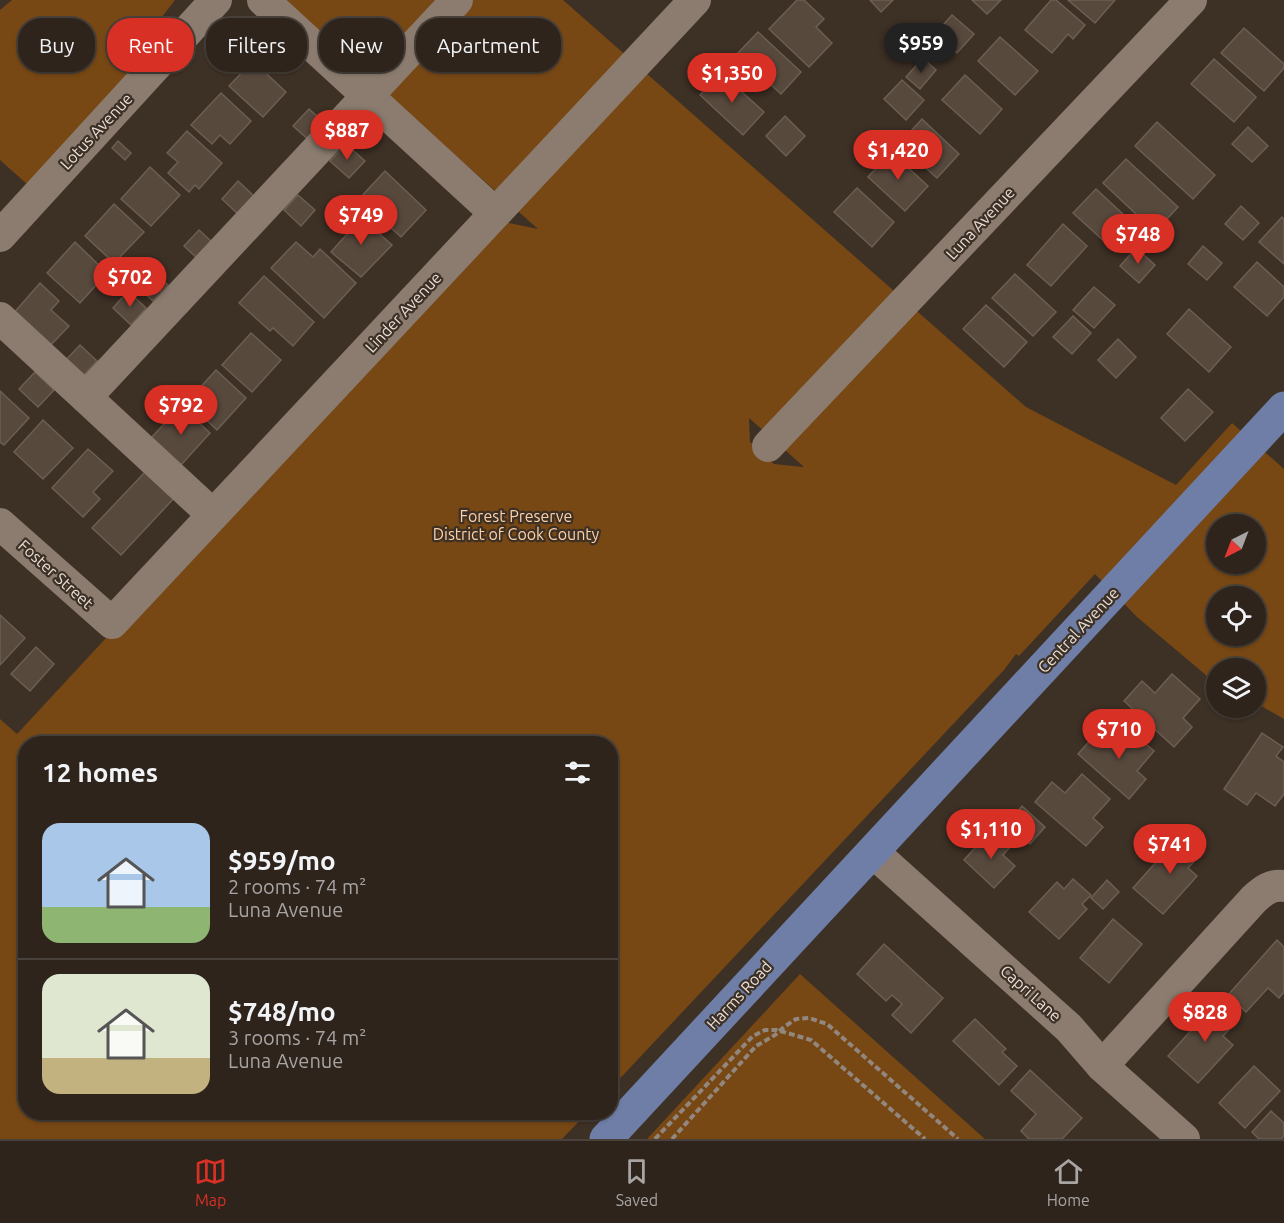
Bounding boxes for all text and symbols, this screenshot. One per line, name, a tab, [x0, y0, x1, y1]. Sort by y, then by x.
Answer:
chip: Buy	[18, 18, 95, 72]
chip: Rent	[107, 18, 194, 72]
chip: Filters	[206, 18, 307, 72]
chip: New	[319, 18, 404, 72]
chip: Apartment	[416, 18, 561, 72]
pin: $959	[885, 23, 957, 74]
text: $959	[898, 31, 944, 54]
pin: $1,350	[683, 53, 781, 104]
text: $1,350	[701, 61, 763, 84]
street label: Lotus Avenue	[56, 89, 136, 173]
pin: $887	[311, 110, 383, 161]
text: $887	[324, 118, 370, 141]
pin: $1,420	[849, 130, 947, 181]
text: $1,420	[867, 138, 929, 161]
street label: Luna Avenue	[942, 183, 1018, 263]
pin: $749	[325, 195, 397, 246]
text: $749	[338, 203, 384, 226]
pin: $748	[1102, 214, 1174, 265]
text: $748	[1115, 222, 1161, 245]
pin: $702	[94, 257, 166, 308]
text: $702	[107, 265, 153, 288]
street label: Linder Avenue	[361, 268, 445, 356]
pin: $792	[145, 385, 217, 436]
text: $792	[158, 393, 204, 416]
park label: Forest Preserve District of Cook County	[433, 507, 600, 543]
north arrow	[1206, 514, 1266, 574]
map controls	[1206, 514, 1266, 718]
street label: Foster Street	[15, 536, 98, 613]
street label: Central Avenue	[1034, 584, 1122, 676]
button: locate	[1206, 586, 1266, 646]
button: layers	[1206, 658, 1266, 718]
pin: $710	[1083, 709, 1155, 760]
text: $710	[1096, 717, 1142, 740]
icon: filters	[561, 756, 594, 789]
text: 12 homes	[42, 758, 158, 787]
pin: $1,110	[942, 809, 1040, 860]
text: $1,110	[960, 817, 1022, 840]
pin: $741	[1134, 824, 1206, 875]
text: $741	[1147, 832, 1193, 855]
text: $959/mo	[228, 846, 336, 875]
icon: home	[90, 847, 162, 919]
text: 2 rooms · 74 m²	[228, 875, 366, 898]
text: Luna Avenue	[228, 898, 343, 921]
street label: Harms Road	[703, 957, 775, 1033]
street label: Capri Lane	[997, 961, 1065, 1025]
pin: $828	[1169, 992, 1241, 1043]
text: $748/mo	[228, 997, 336, 1026]
icon: home	[90, 998, 162, 1070]
text: $828	[1182, 1000, 1228, 1023]
text: 3 rooms · 74 m²	[228, 1026, 366, 1049]
text: Luna Avenue	[228, 1049, 343, 1072]
tab: Map	[194, 1155, 227, 1209]
tab: Saved	[616, 1155, 658, 1209]
tab: Home	[1047, 1155, 1090, 1209]

